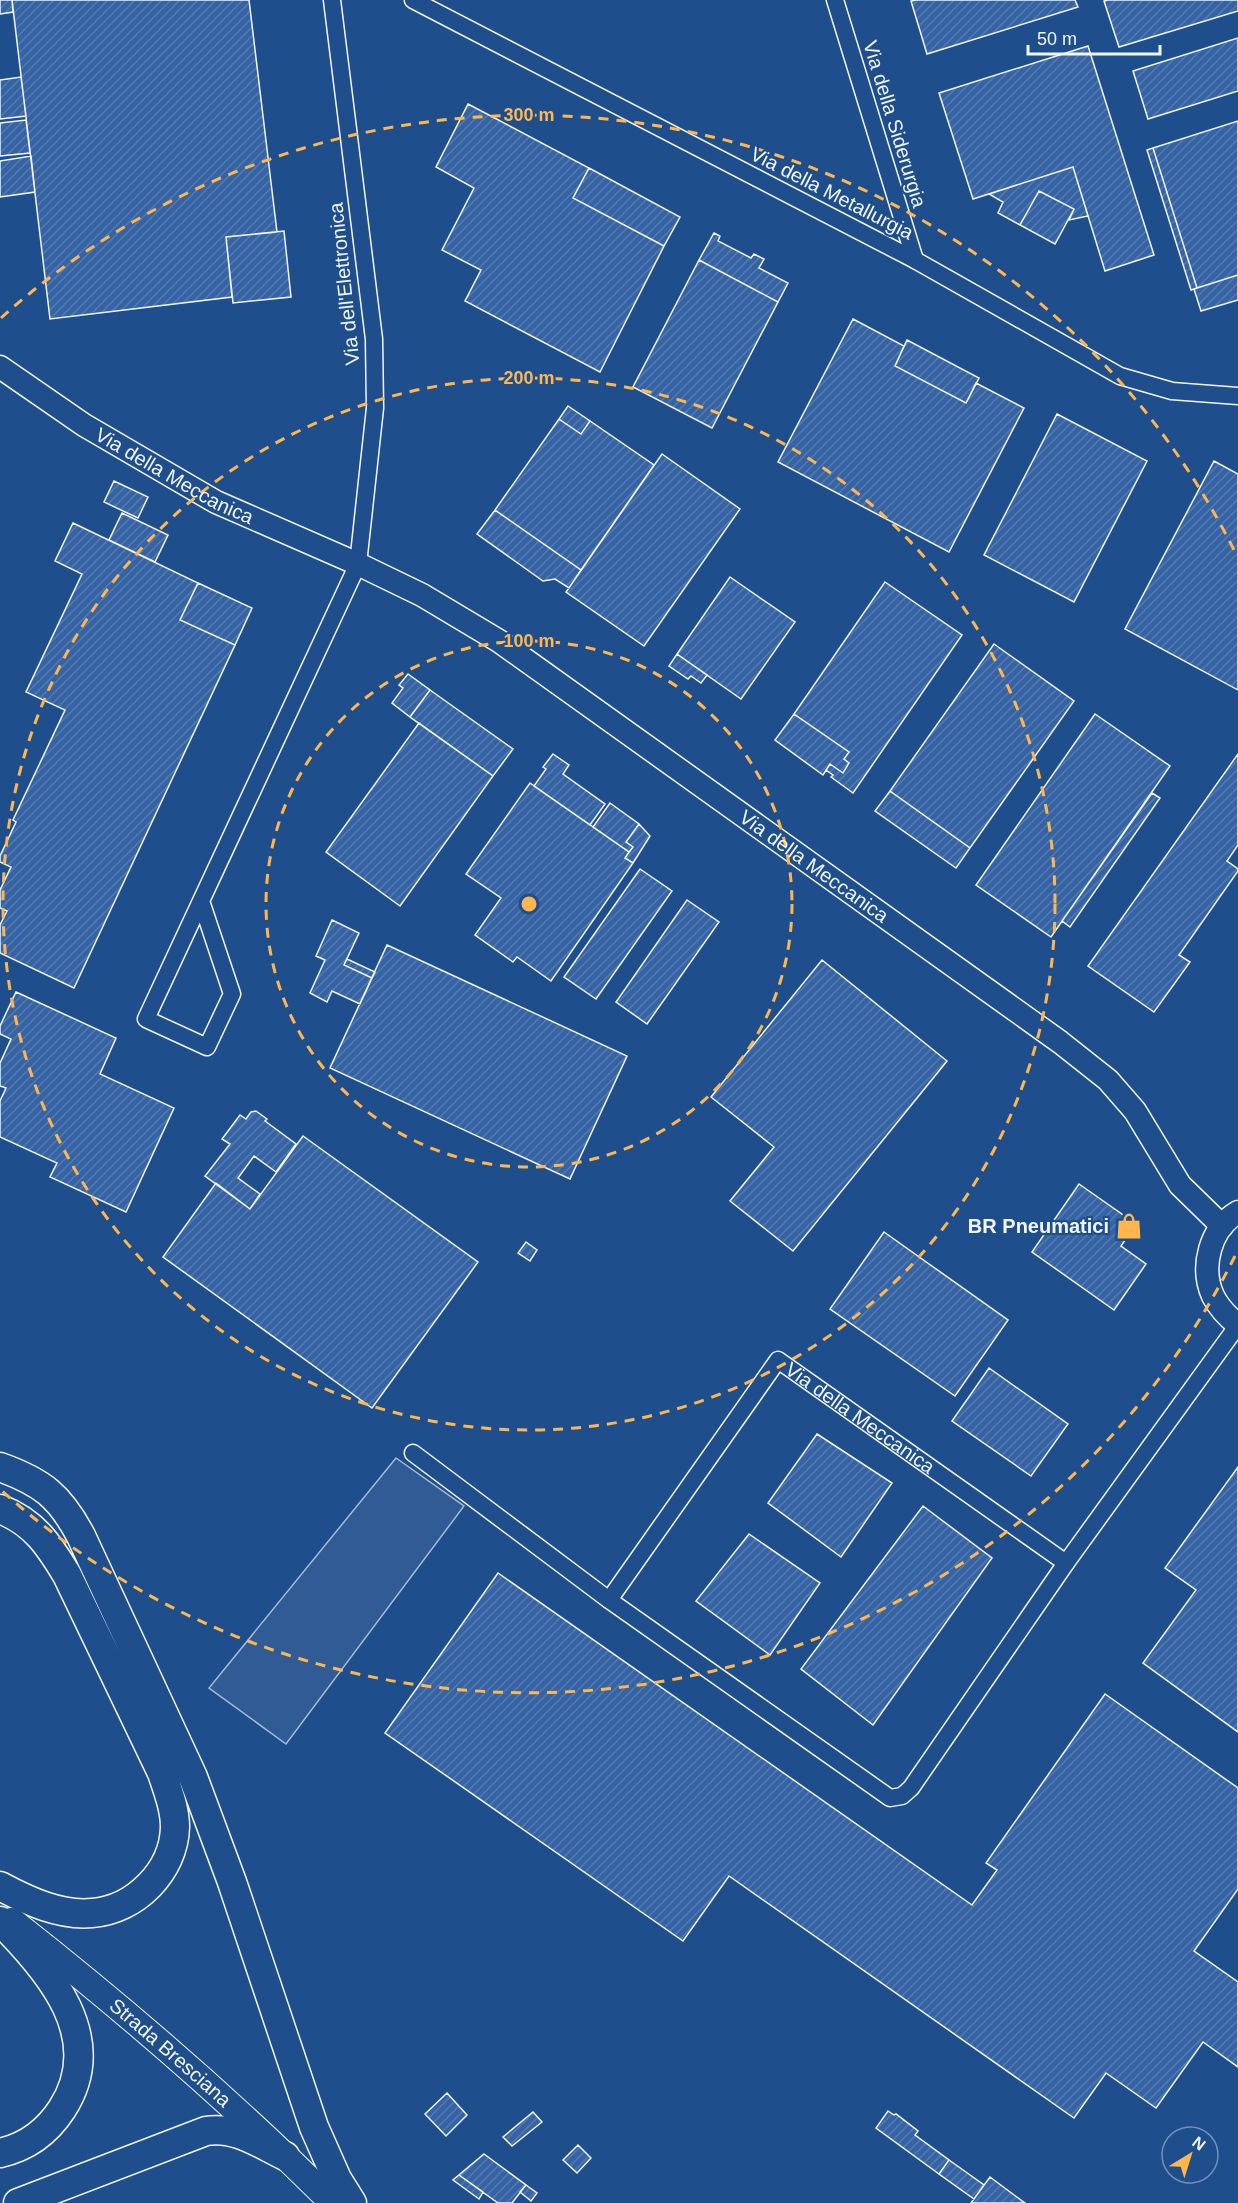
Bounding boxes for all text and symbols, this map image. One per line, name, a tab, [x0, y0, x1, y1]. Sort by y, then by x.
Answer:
scale bar	[1028, 18, 1160, 56]
text: 50 m	[1037, 29, 1077, 49]
street label: Via della Siderurgia	[859, 38, 931, 211]
text: 300 m	[503, 105, 555, 125]
street label: Via della Metallurgia	[747, 142, 918, 244]
street label: Via dell'Elettronica	[324, 201, 363, 366]
text: 200 m	[503, 368, 555, 388]
street label: Via della Meccanica	[92, 423, 258, 528]
text: 100 m	[503, 631, 555, 651]
street label: Via della Meccanica	[735, 806, 893, 927]
centre of rings	[519, 894, 539, 914]
shop icon: BR Pneumatici	[1114, 1211, 1144, 1241]
place label: BR Pneumatici	[968, 1215, 1109, 1237]
street label: Via della Meccanica	[781, 1358, 940, 1479]
street label: Strada Bresciana	[105, 1994, 236, 2112]
north arrow	[1160, 2125, 1220, 2185]
text: N	[1189, 2133, 1209, 2154]

